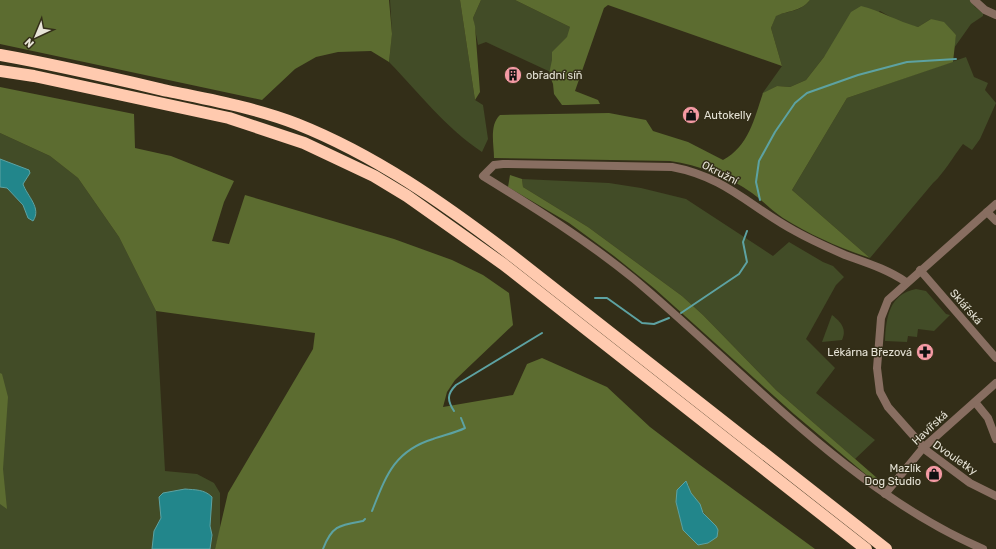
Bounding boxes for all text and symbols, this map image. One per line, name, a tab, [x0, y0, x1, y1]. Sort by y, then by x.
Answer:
north arrow	[16, 16, 56, 56]
text: N	[22, 35, 37, 50]
building icon: obřadní síň	[503, 65, 523, 85]
place label: obřadní síň	[526, 69, 583, 82]
shop icon: Autokelly	[681, 105, 701, 125]
place label: Autokelly	[704, 109, 752, 122]
street label: Okružní	[700, 158, 741, 188]
street label: Sklářská	[947, 287, 985, 327]
pharmacy icon: Lékárna Březová	[915, 342, 935, 362]
place label: Lékárna Březová	[827, 346, 912, 359]
street label: Havířská	[909, 408, 951, 448]
street label: Dvouletky	[930, 438, 980, 478]
place label: Mazlík Dog Studio	[865, 462, 921, 488]
shop icon: Mazlík Dog Studio	[924, 464, 944, 484]

